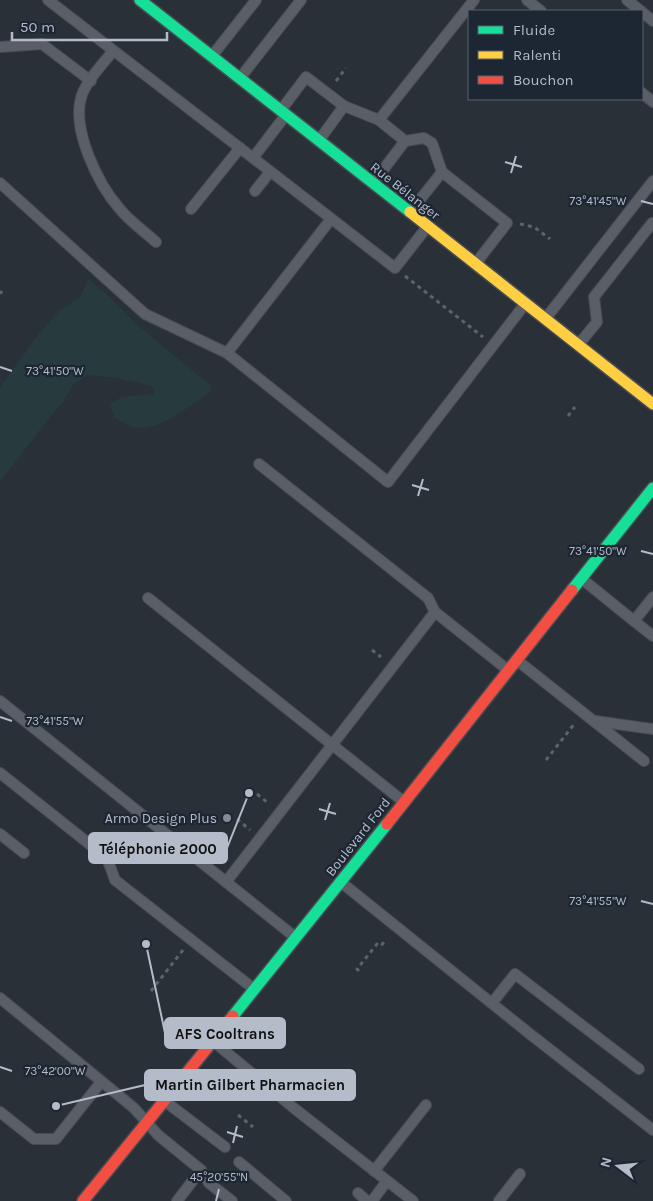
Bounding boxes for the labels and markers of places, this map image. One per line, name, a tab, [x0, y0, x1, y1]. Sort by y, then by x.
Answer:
place label: Armo Design Plus	[105, 810, 217, 827]
marker: Armo Design Plus	[221, 812, 233, 824]
callout: Téléphonie 2000	[89, 833, 227, 863]
callout: AFS Cooltrans	[165, 1018, 285, 1048]
callout: Martin Gilbert Pharmacien	[145, 1070, 355, 1100]

